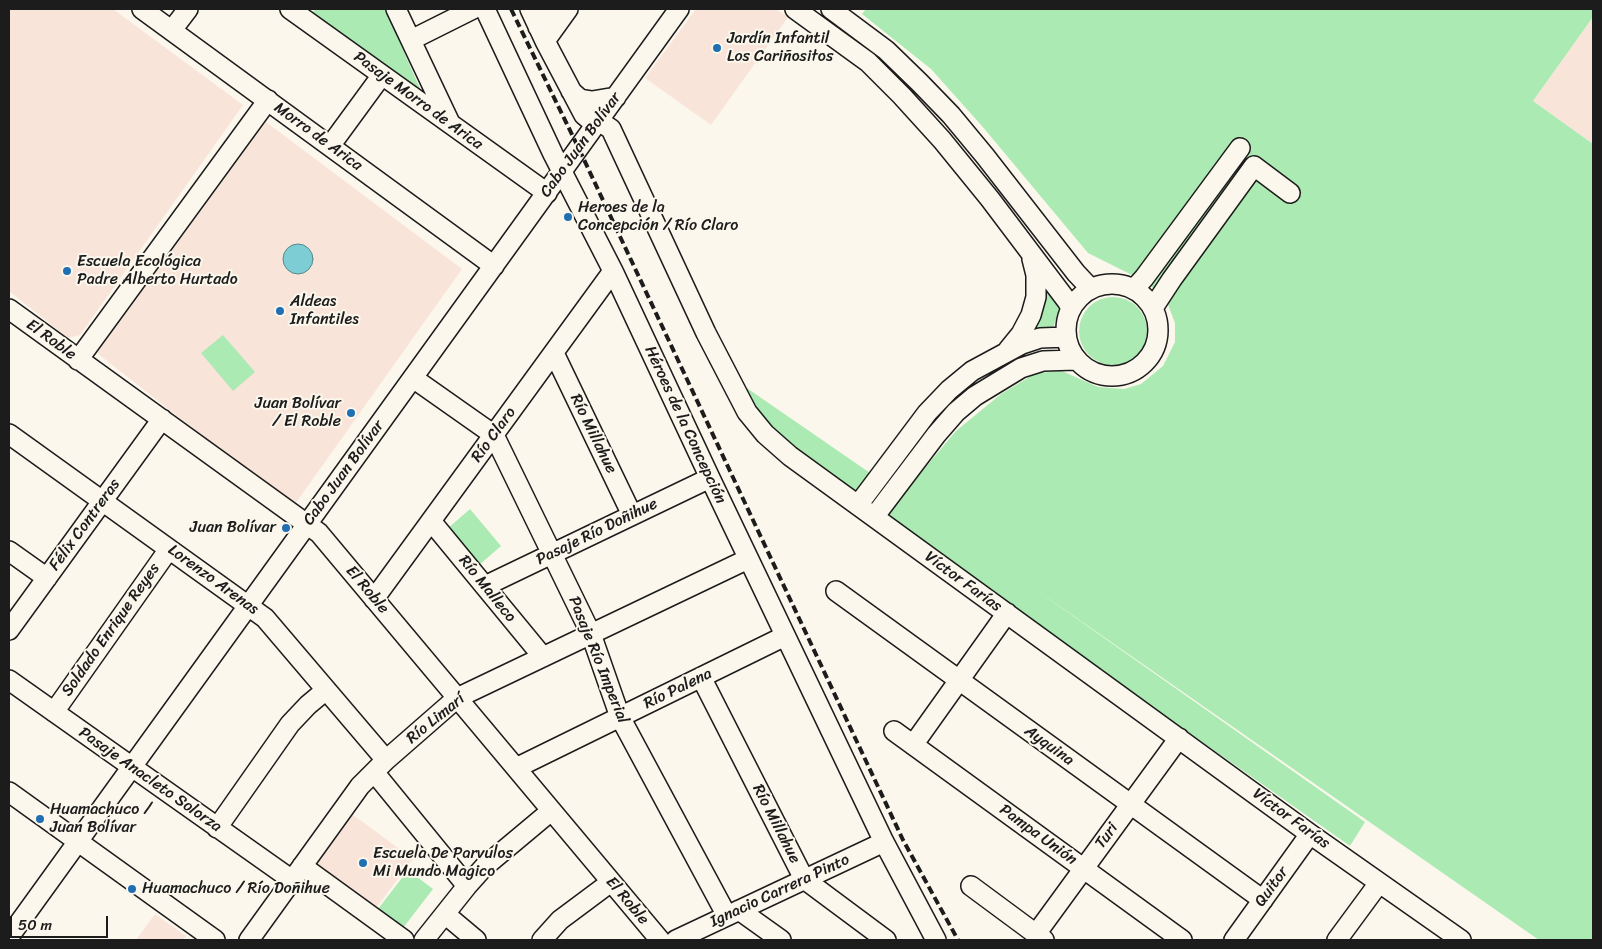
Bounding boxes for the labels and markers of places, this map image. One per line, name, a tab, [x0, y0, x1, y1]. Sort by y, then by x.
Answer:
place label: Jardín Infantil Los Cariñositos	[727, 29, 833, 67]
marker: Jardín Infantil Los Cariñositos	[711, 42, 723, 54]
place label: Heroes de la Concepción / Río Claro	[578, 198, 738, 236]
marker: Heroes de la Concepción / Río Claro	[562, 211, 574, 223]
place label: Escuela Ecológica Padre Alberto Hurtado	[77, 252, 238, 290]
marker: Escuela Ecológica Padre Alberto Hurtado	[61, 265, 73, 277]
place label: Aldeas Infantiles	[290, 292, 359, 330]
marker: Aldeas Infantiles	[274, 305, 286, 317]
place label: Juan Bolívar / El Roble	[255, 394, 341, 432]
marker: Juan Bolívar / El Roble	[345, 407, 357, 419]
place label: Juan Bolívar	[190, 518, 276, 538]
marker: Juan Bolívar	[280, 522, 292, 534]
place label: Huamachuco / Juan Bolívar	[50, 800, 151, 838]
marker: Huamachuco / Juan Bolívar	[34, 813, 46, 825]
place label: Escuela De Parvulos Mi Mundo Magico	[373, 844, 513, 882]
marker: Escuela De Parvulos Mi Mundo Magico	[357, 857, 369, 869]
place label: Huamachuco / Río Doñihue	[142, 879, 330, 899]
marker: Huamachuco / Río Doñihue	[126, 883, 138, 895]

